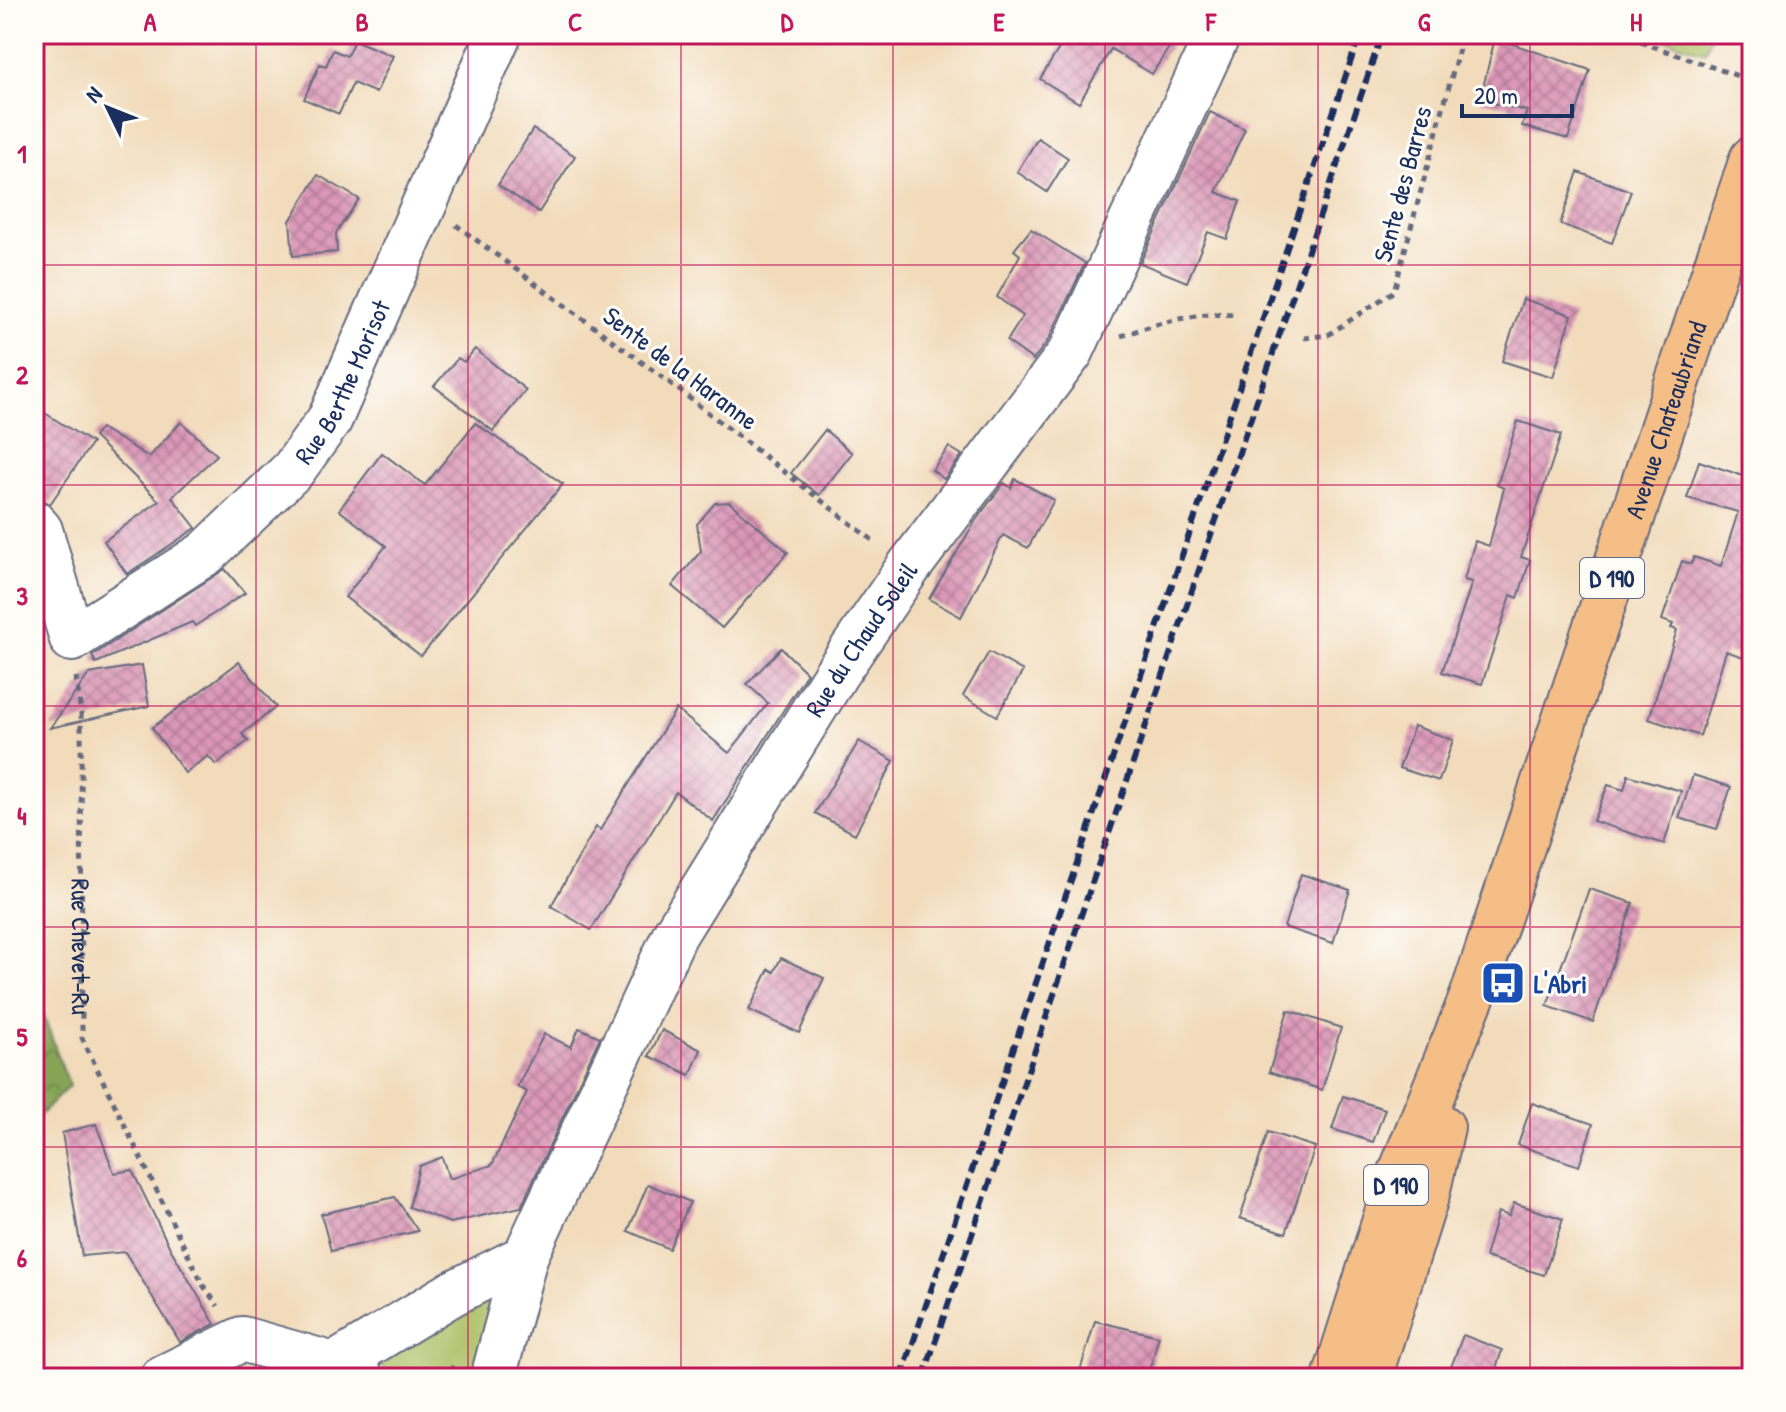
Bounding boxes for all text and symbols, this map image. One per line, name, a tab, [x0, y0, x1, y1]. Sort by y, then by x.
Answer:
text: A	[144, 4, 157, 39]
text: B	[355, 4, 369, 39]
text: C	[568, 4, 582, 39]
text: D	[781, 4, 794, 39]
text: E	[993, 4, 1005, 39]
text: F	[1205, 4, 1217, 39]
text: G	[1418, 4, 1431, 39]
text: H	[1630, 4, 1642, 39]
north arrow	[68, 68, 148, 148]
scale bar	[1462, 68, 1572, 118]
text: 20 m	[1474, 79, 1518, 111]
text: N	[78, 80, 109, 109]
street label: Sente des Barres	[1364, 102, 1440, 266]
text: 1	[17, 136, 27, 171]
street label: Rue Berthe Morisot	[286, 293, 398, 471]
street label: Sente de la Haranne	[596, 298, 766, 438]
street label: Avenue Chateaubriand	[1616, 316, 1714, 523]
text: 2	[16, 357, 29, 392]
street label: Rue du Chaud Soleil	[796, 554, 925, 723]
road number: D 190	[1580, 558, 1644, 598]
text: 3	[16, 578, 28, 613]
text: 4	[17, 798, 27, 833]
street label: Rue Chevet-Ru	[64, 878, 99, 1015]
bus stop icon: L'Abri	[1479, 959, 1527, 1007]
place label: L'Abri	[1534, 966, 1587, 1001]
text: 5	[17, 1019, 28, 1054]
road number: D 190	[1364, 1165, 1428, 1205]
text: 6	[17, 1240, 28, 1275]

